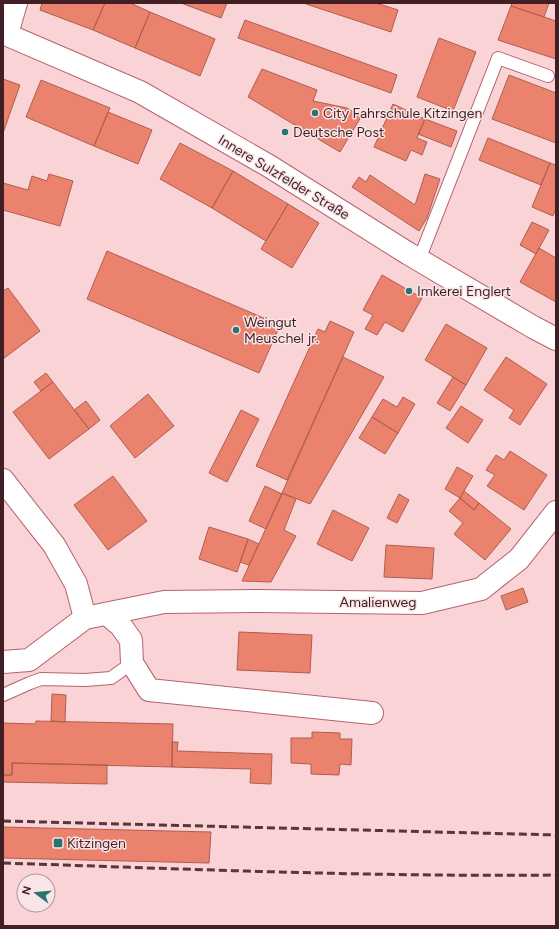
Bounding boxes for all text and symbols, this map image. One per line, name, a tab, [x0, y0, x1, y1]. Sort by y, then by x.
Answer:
place label: City Fahrschule Kitzingen	[323, 105, 482, 122]
marker: City Fahrschule Kitzingen	[310, 108, 320, 118]
place label: Deutsche Post	[293, 124, 384, 141]
marker: Deutsche Post	[280, 127, 290, 137]
street label: Innere Sulzfelder Straße	[215, 131, 353, 224]
place label: Imkerei Englert	[417, 283, 511, 300]
marker: Imkerei Englert	[404, 286, 414, 296]
place label: Weingut Meuschel jr.	[244, 314, 319, 347]
marker: Weingut Meuschel jr.	[231, 325, 241, 335]
street label: Amalienweg	[340, 594, 416, 611]
place label: Kitzingen	[67, 835, 126, 852]
marker: Kitzingen	[52, 837, 64, 849]
north arrow	[16, 873, 56, 913]
text: N	[19, 884, 34, 896]

